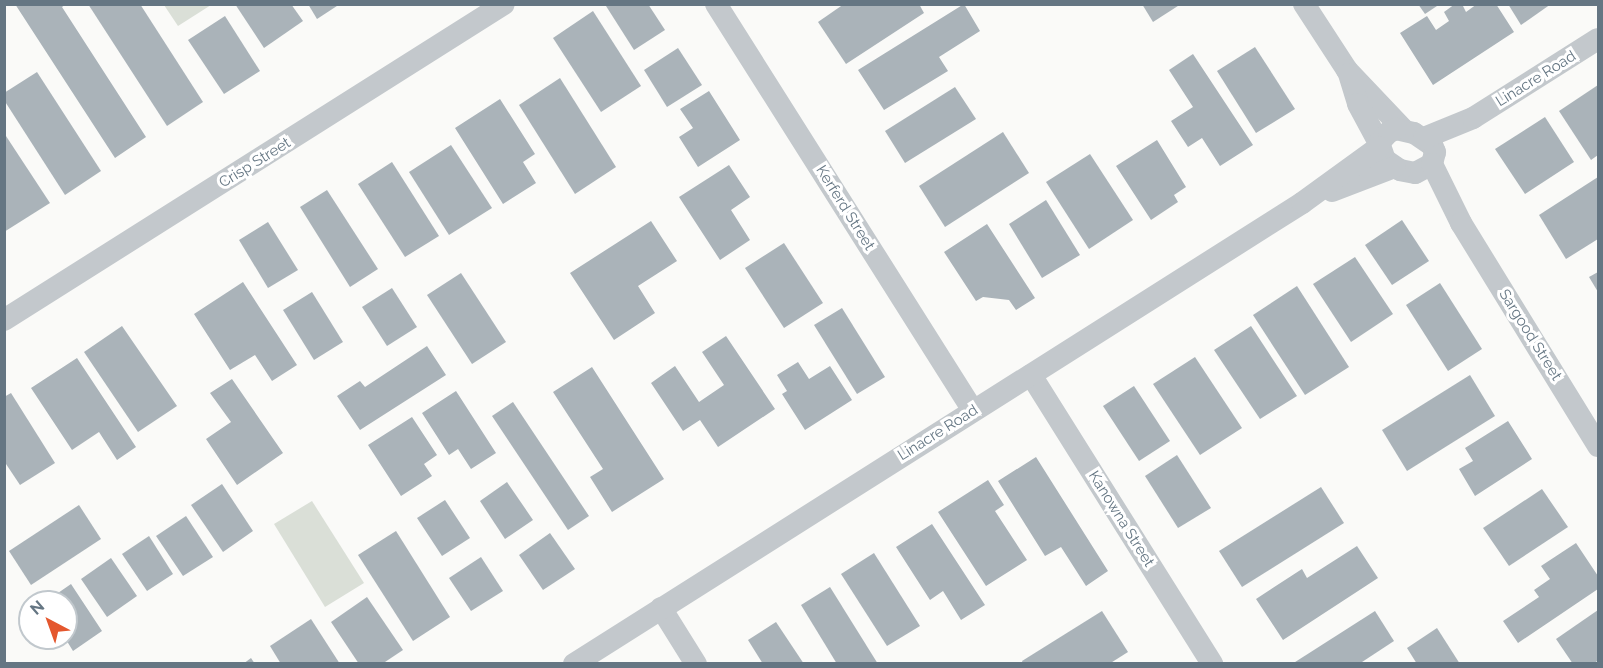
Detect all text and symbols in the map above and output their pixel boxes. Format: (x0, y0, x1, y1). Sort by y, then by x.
street label: Linacre Road (1493, 47, 1579, 111)
street label: Crisp Street (216, 134, 294, 192)
street label: Kerferd Street (812, 162, 878, 254)
street label: Sargood Street (1495, 286, 1565, 384)
street label: Linacre Road (895, 401, 981, 465)
street label: Kanowna Street (1084, 468, 1158, 570)
north arrow (18, 590, 78, 650)
text: N (26, 596, 48, 619)

